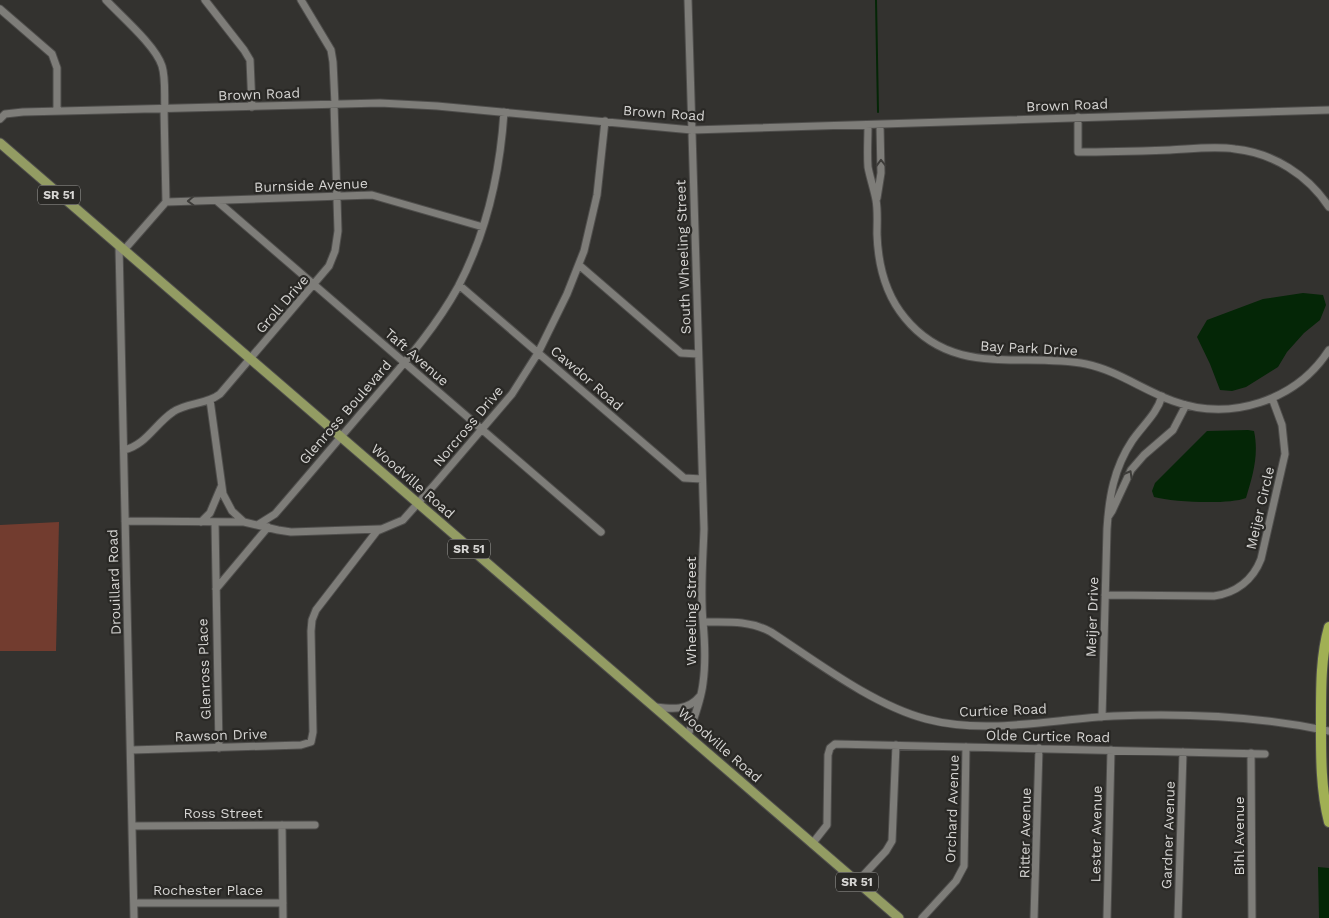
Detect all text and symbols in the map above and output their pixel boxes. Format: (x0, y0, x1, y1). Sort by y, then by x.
street label: Brown Road (218, 85, 300, 103)
street label: Brown Road (1026, 96, 1108, 114)
street label: Brown Road (622, 102, 706, 124)
one-way arrow (876, 159, 886, 166)
street label: Burnside Avenue (254, 175, 368, 195)
street label: South Wheeling Street (672, 179, 694, 334)
road number: SR 51 (38, 186, 80, 204)
one-way arrow (187, 196, 195, 207)
street label: Groll Drive (252, 272, 312, 336)
street label: Taft Avenue (382, 325, 452, 389)
street label: Bay Park Drive (980, 337, 1078, 359)
street label: Cawdor Road (548, 342, 626, 414)
street label: Glenross Boulevard (296, 357, 394, 467)
street label: Norcross Drive (430, 383, 506, 469)
street label: Woodville Road (368, 440, 458, 522)
street label: Meijer Circle (1243, 465, 1277, 551)
one-way arrow (1123, 470, 1133, 479)
street label: Drouillard Road (104, 529, 124, 635)
road number: SR 51 (448, 540, 490, 558)
street label: Wheeling Street (683, 556, 699, 666)
street label: Meijer Drive (1083, 577, 1101, 657)
street label: Glenross Place (194, 618, 214, 720)
street label: Curtice Road (959, 700, 1047, 720)
street label: Woodville Road (675, 704, 765, 786)
street label: Rawson Drive (174, 725, 268, 745)
street label: Olde Curtice Road (986, 727, 1110, 745)
street label: Orchard Avenue (942, 755, 962, 863)
street label: Gardner Avenue (1158, 781, 1178, 889)
street label: Lester Avenue (1087, 786, 1105, 882)
street label: Ritter Avenue (1016, 787, 1034, 879)
street label: Bihl Avenue (1231, 796, 1247, 876)
street label: Ross Street (183, 805, 263, 821)
road number: SR 51 (836, 872, 878, 892)
street label: Rochester Place (153, 882, 263, 898)

